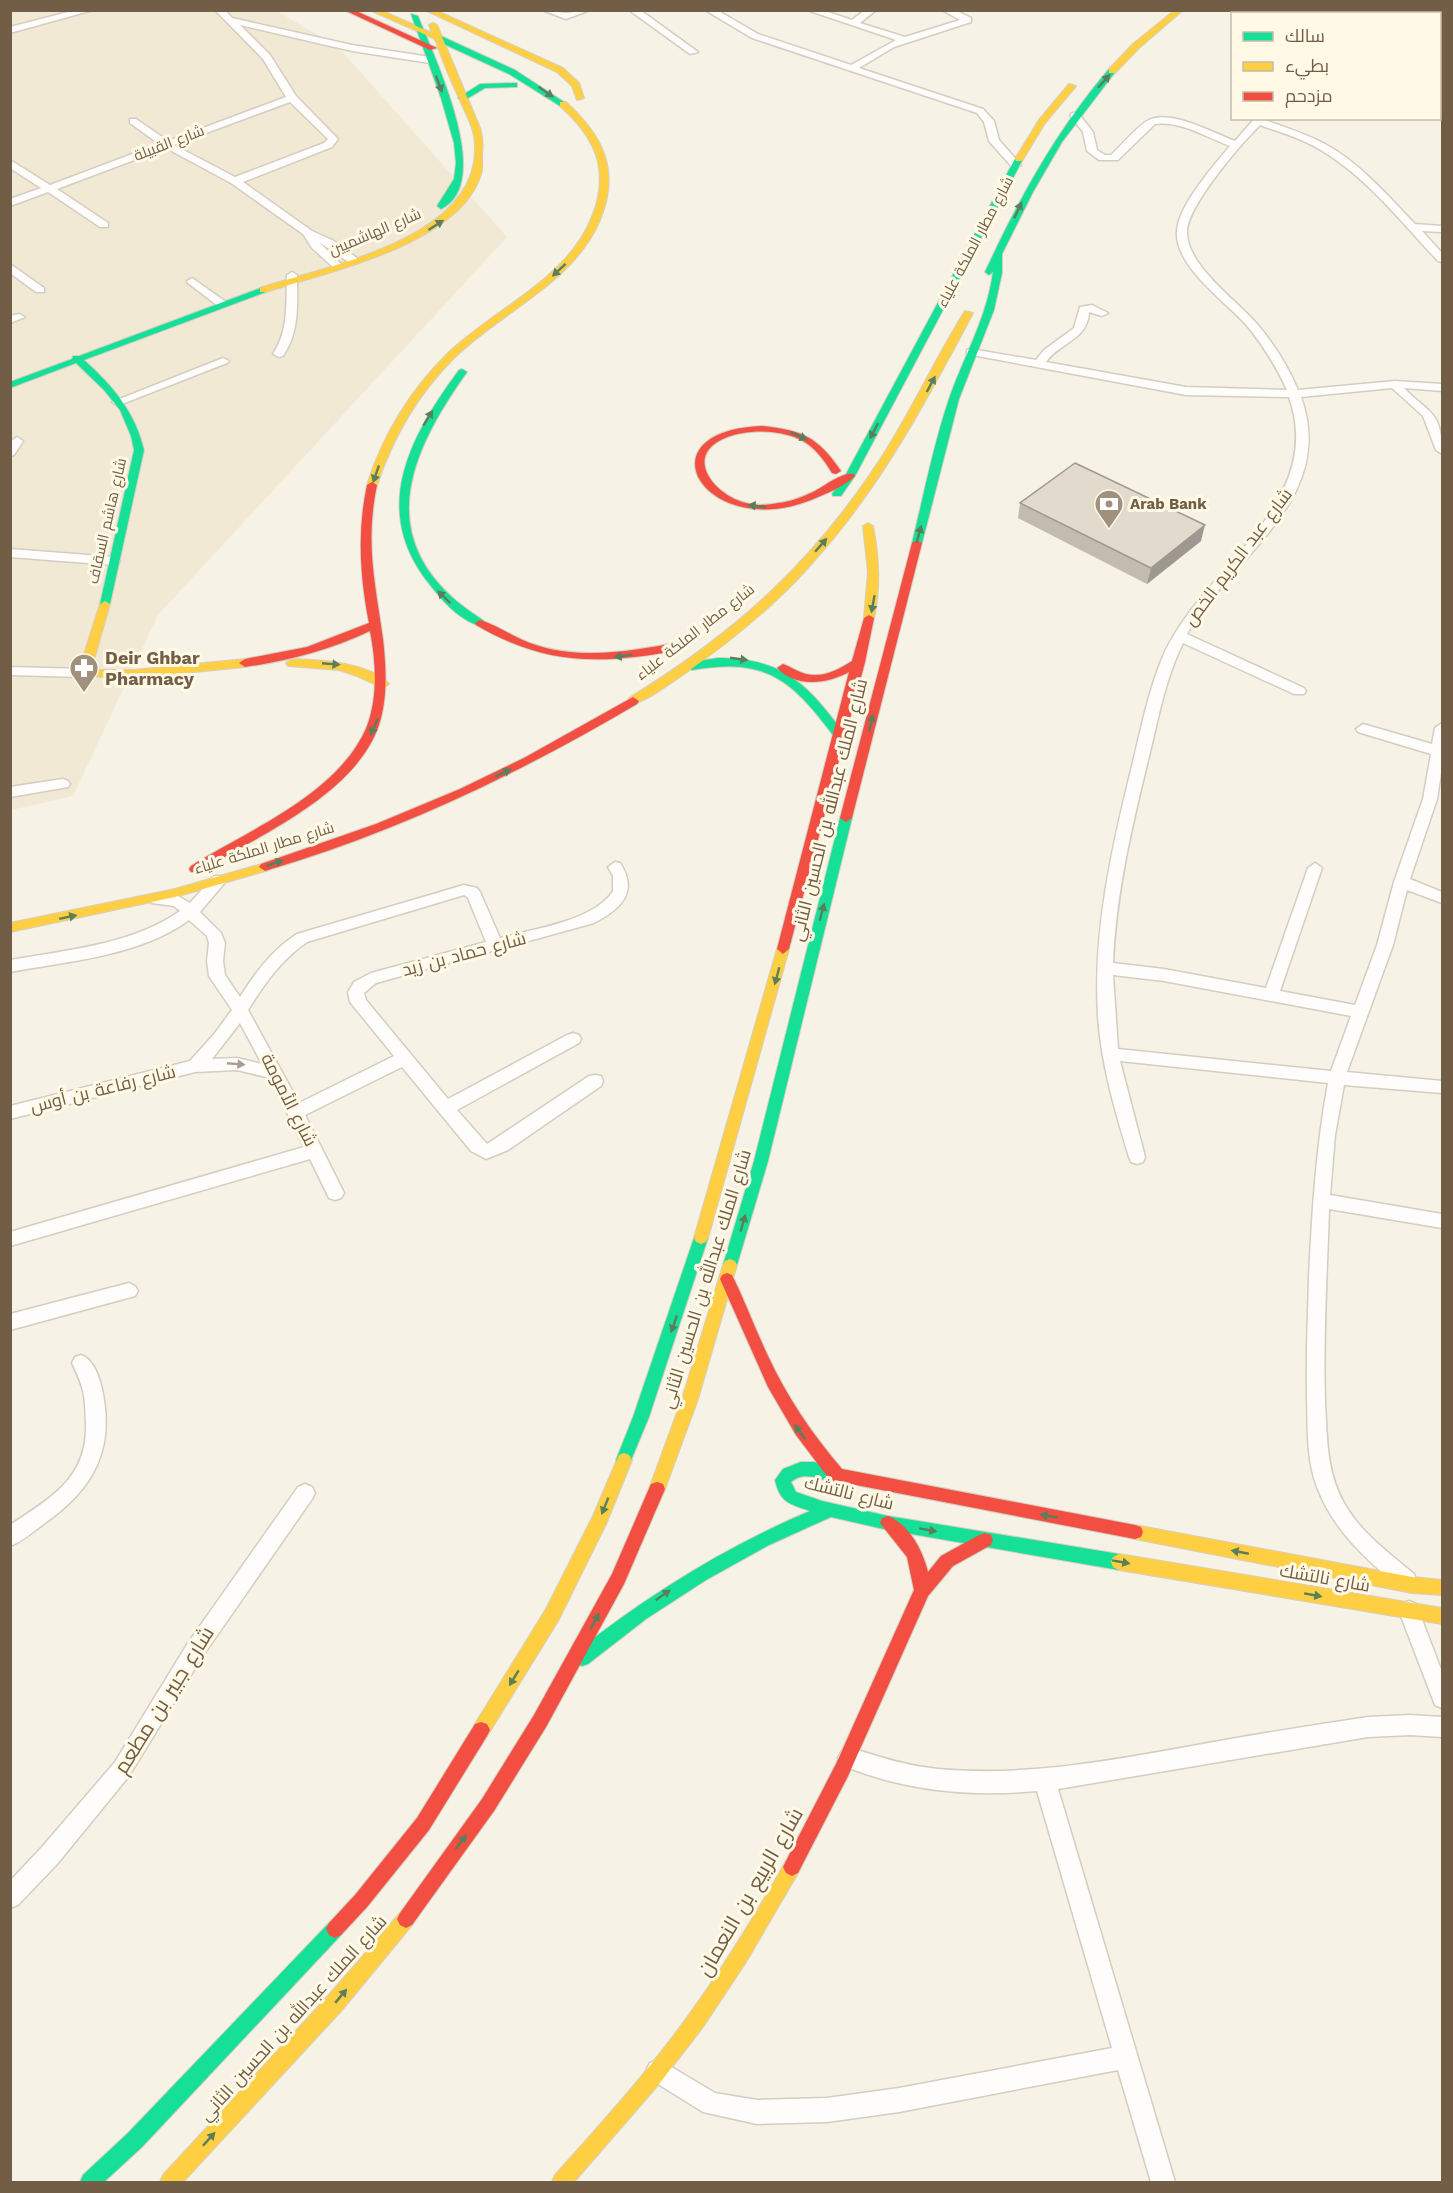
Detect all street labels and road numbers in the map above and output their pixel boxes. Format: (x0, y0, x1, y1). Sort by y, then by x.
street label: شارع القبيلة (131, 121, 207, 167)
street label: شارع مطار الملكة علياء (933, 174, 1019, 311)
street label: شارع الهاشميين (326, 204, 425, 261)
street label: شارع هاشم السقاف (84, 456, 132, 586)
street label: شارع عبد الكريم الخص (1179, 484, 1298, 631)
street label: شارع مطار الملكة علياء (632, 580, 759, 685)
street label: شارع الملك عبدالله بن الحسين الثاني (785, 676, 875, 944)
street label: شارع مطار الملكة علياء (192, 818, 337, 880)
street label: شارع حماد بن زيد (400, 927, 529, 982)
street label: شارع الأمومة (255, 1050, 322, 1151)
street label: شارع رفاعة بن أوس (28, 1060, 178, 1119)
street label: شارع الملك عبدالله بن الحسين الثاني (655, 1147, 759, 1412)
street label: شارع نالتشك (802, 1471, 896, 1516)
street label: شارع نالتشك (1278, 1559, 1372, 1598)
street label: شارع جبير بن مطعم (108, 1621, 221, 1779)
street label: شارع الربيع بن النعمان (691, 1803, 810, 1981)
street label: شارع الملك عبدالله بن الحسين الثاني (194, 1910, 394, 2128)

